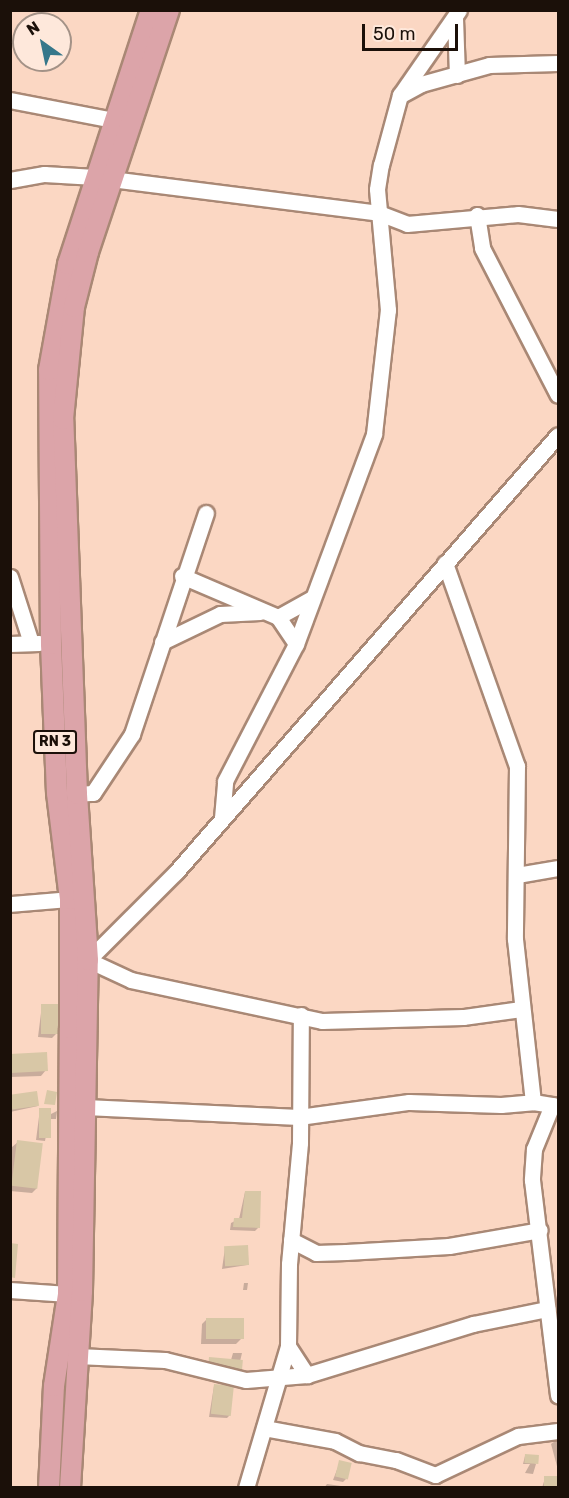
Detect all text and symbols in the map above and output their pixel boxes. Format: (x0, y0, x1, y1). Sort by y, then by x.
north arrow (12, 12, 72, 72)
scale bar (365, 12, 461, 50)
text: N (23, 17, 43, 39)
text: 50 m (373, 23, 416, 45)
road number: RN 3 (32, 731, 78, 753)

